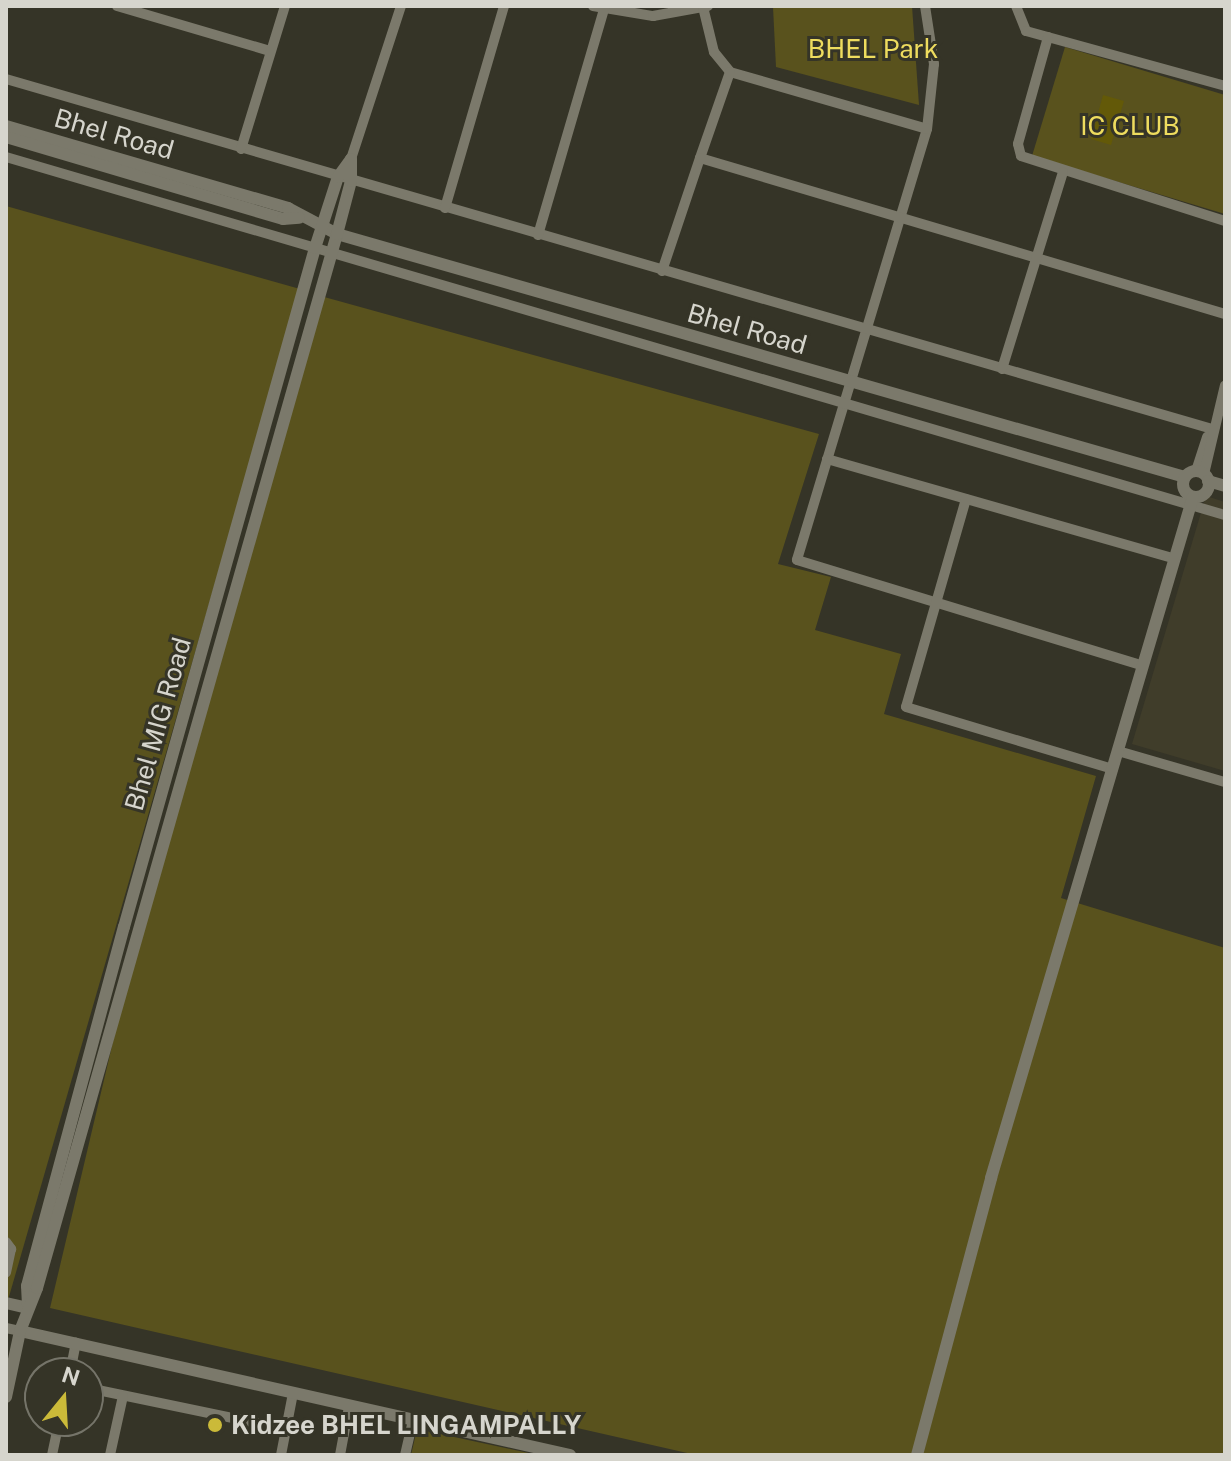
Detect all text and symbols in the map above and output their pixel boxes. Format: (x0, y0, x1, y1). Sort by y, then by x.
park label: BHEL Park (808, 33, 938, 65)
street label: Bhel Road (51, 102, 177, 166)
park label: IC CLUB (1080, 110, 1180, 142)
street label: Bhel Road (684, 297, 810, 361)
street label: Bhel MIG Road (118, 634, 198, 814)
north arrow (24, 1357, 104, 1437)
text: N (59, 1361, 83, 1391)
place label: Kidzee BHEL LINGAMPALLY (231, 1409, 581, 1441)
marker: Kidzee BHEL LINGAMPALLY (206, 1416, 224, 1434)

